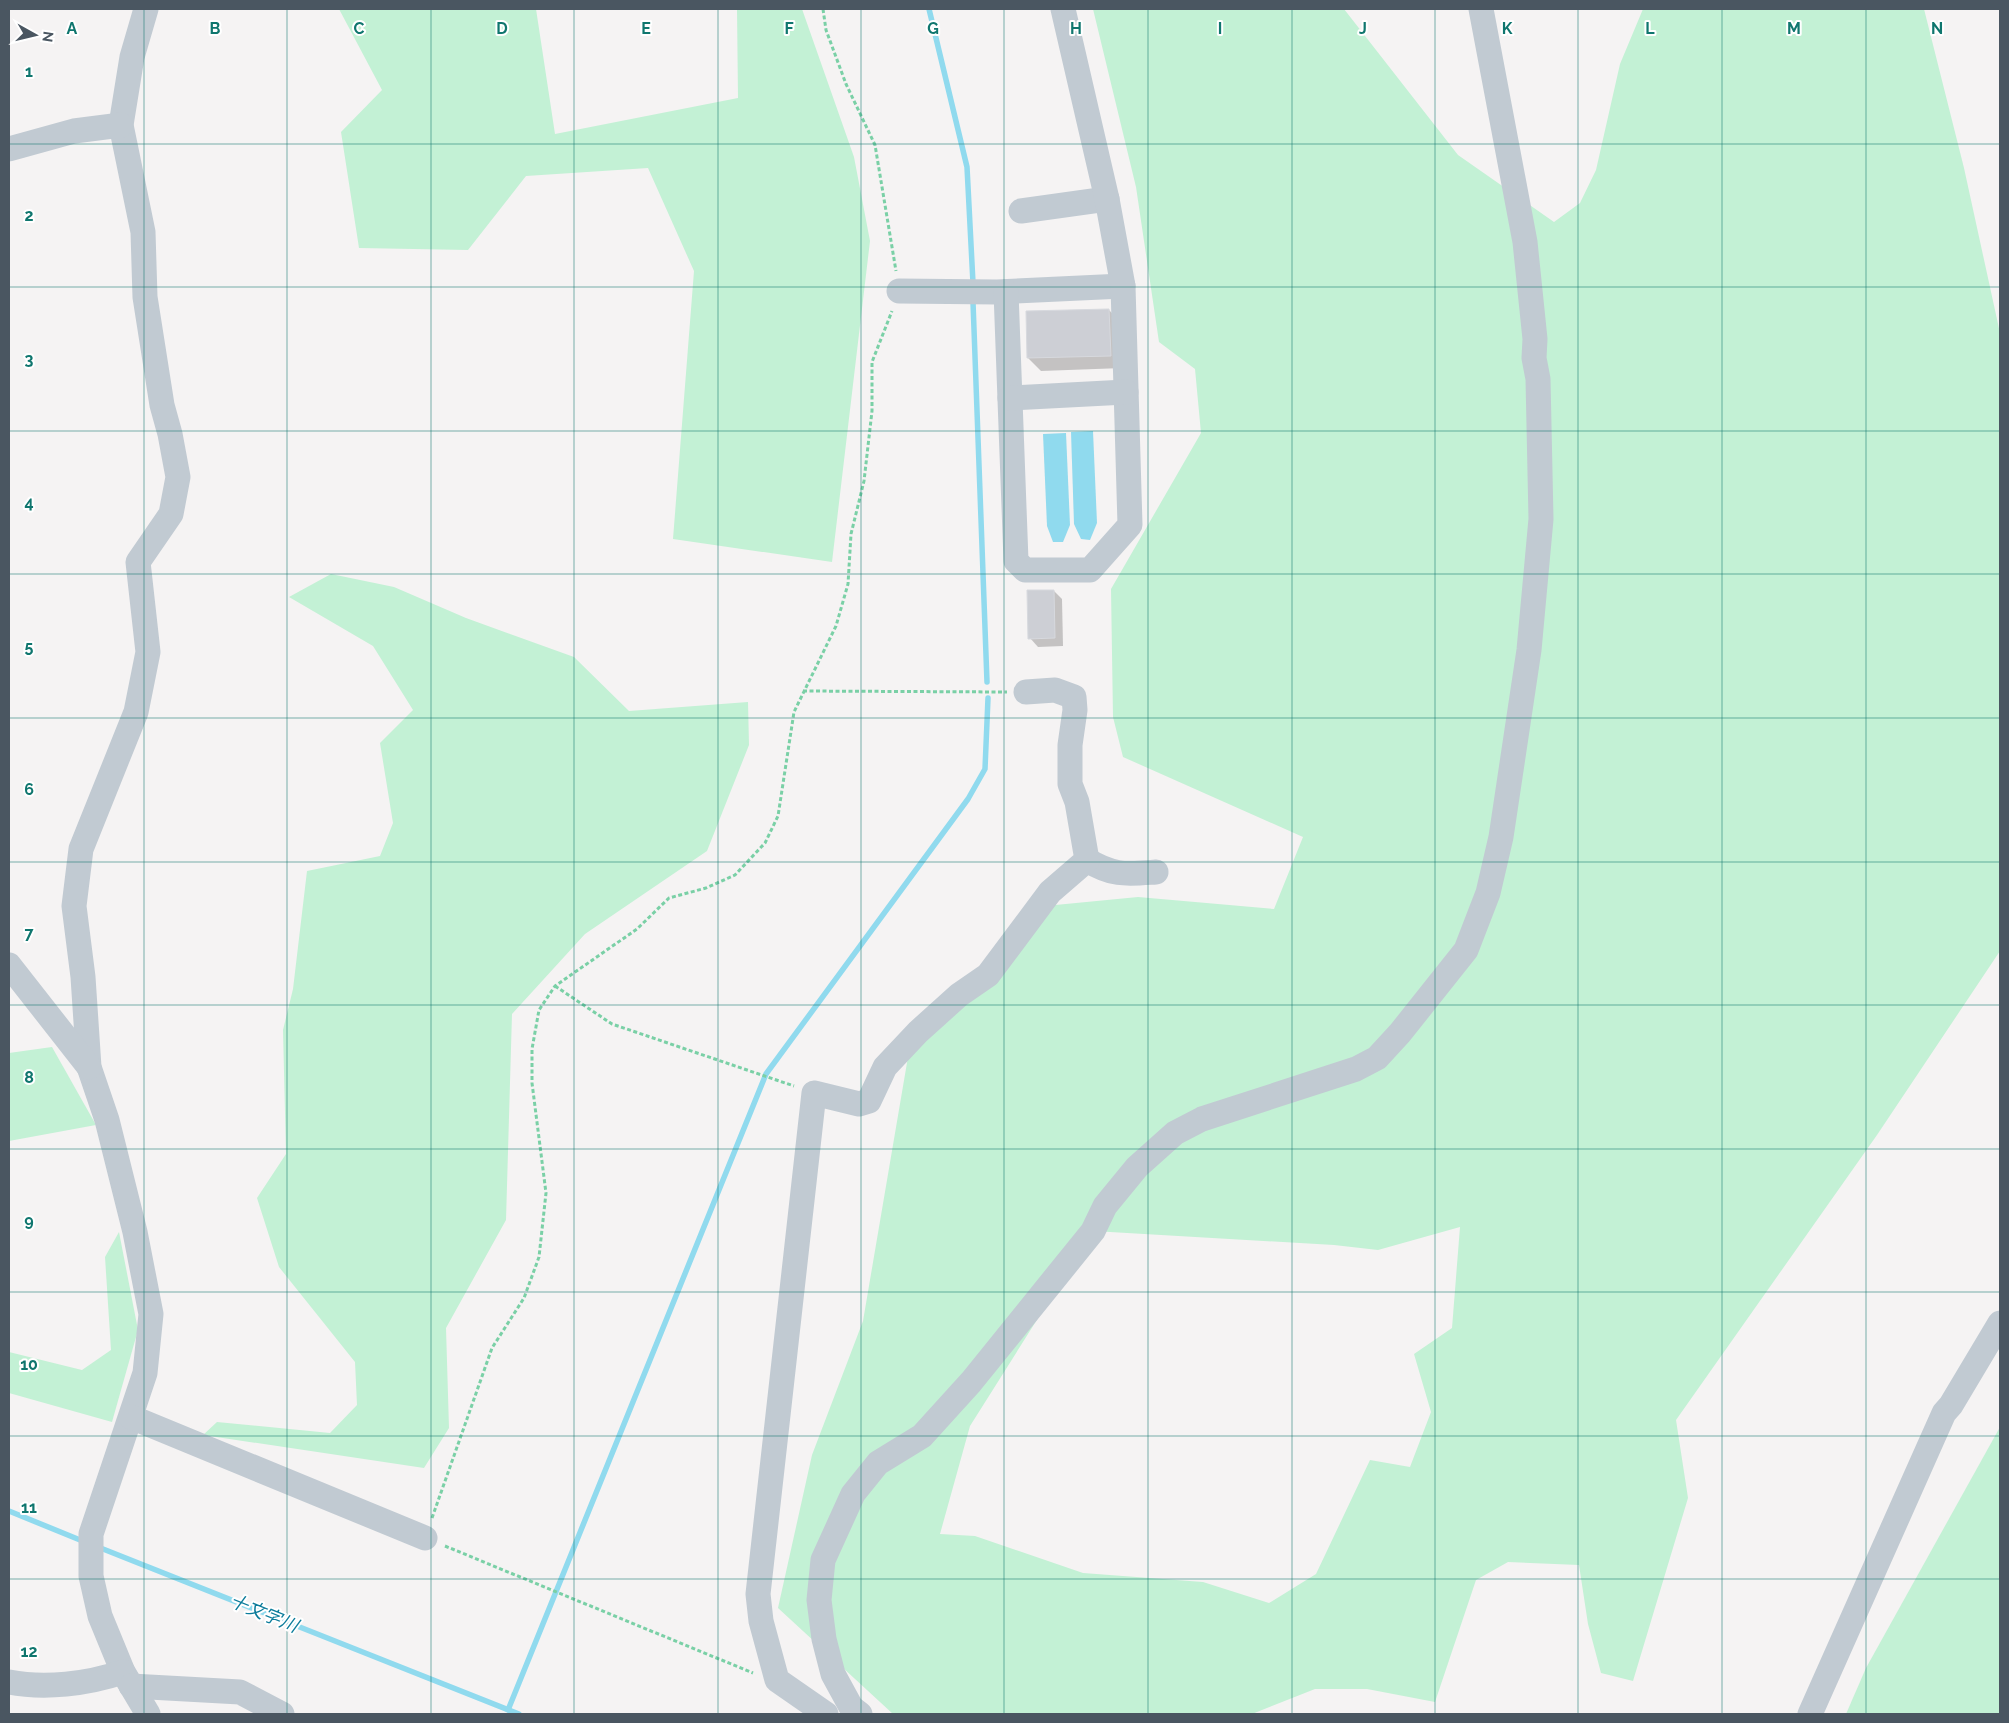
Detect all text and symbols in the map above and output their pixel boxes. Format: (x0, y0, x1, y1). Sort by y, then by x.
north arrow (10, 10, 60, 60)
text: A (67, 19, 78, 38)
text: B (210, 19, 221, 38)
text: C (354, 19, 365, 38)
text: D (496, 19, 508, 38)
text: E (641, 19, 651, 38)
text: F (784, 19, 794, 38)
text: G (927, 19, 939, 38)
text: H (1070, 19, 1082, 38)
text: I (1218, 19, 1222, 38)
text: J (1359, 19, 1367, 38)
text: K (1502, 19, 1513, 38)
text: L (1645, 19, 1655, 38)
text: M (1787, 19, 1801, 38)
text: N (1931, 19, 1943, 38)
text: N (39, 30, 57, 43)
text: 1 (25, 62, 33, 81)
text: 2 (24, 206, 34, 225)
text: 3 (25, 350, 34, 369)
text: 4 (24, 493, 34, 512)
text: 5 (25, 637, 34, 656)
text: 6 (24, 780, 34, 799)
text: 7 (25, 924, 34, 943)
text: 8 (24, 1068, 34, 1087)
text: 9 (24, 1211, 34, 1230)
text: 10 (20, 1355, 38, 1374)
text: 11 (21, 1498, 37, 1517)
water label: 十文字川 (227, 1590, 303, 1637)
text: 12 (21, 1642, 37, 1661)

